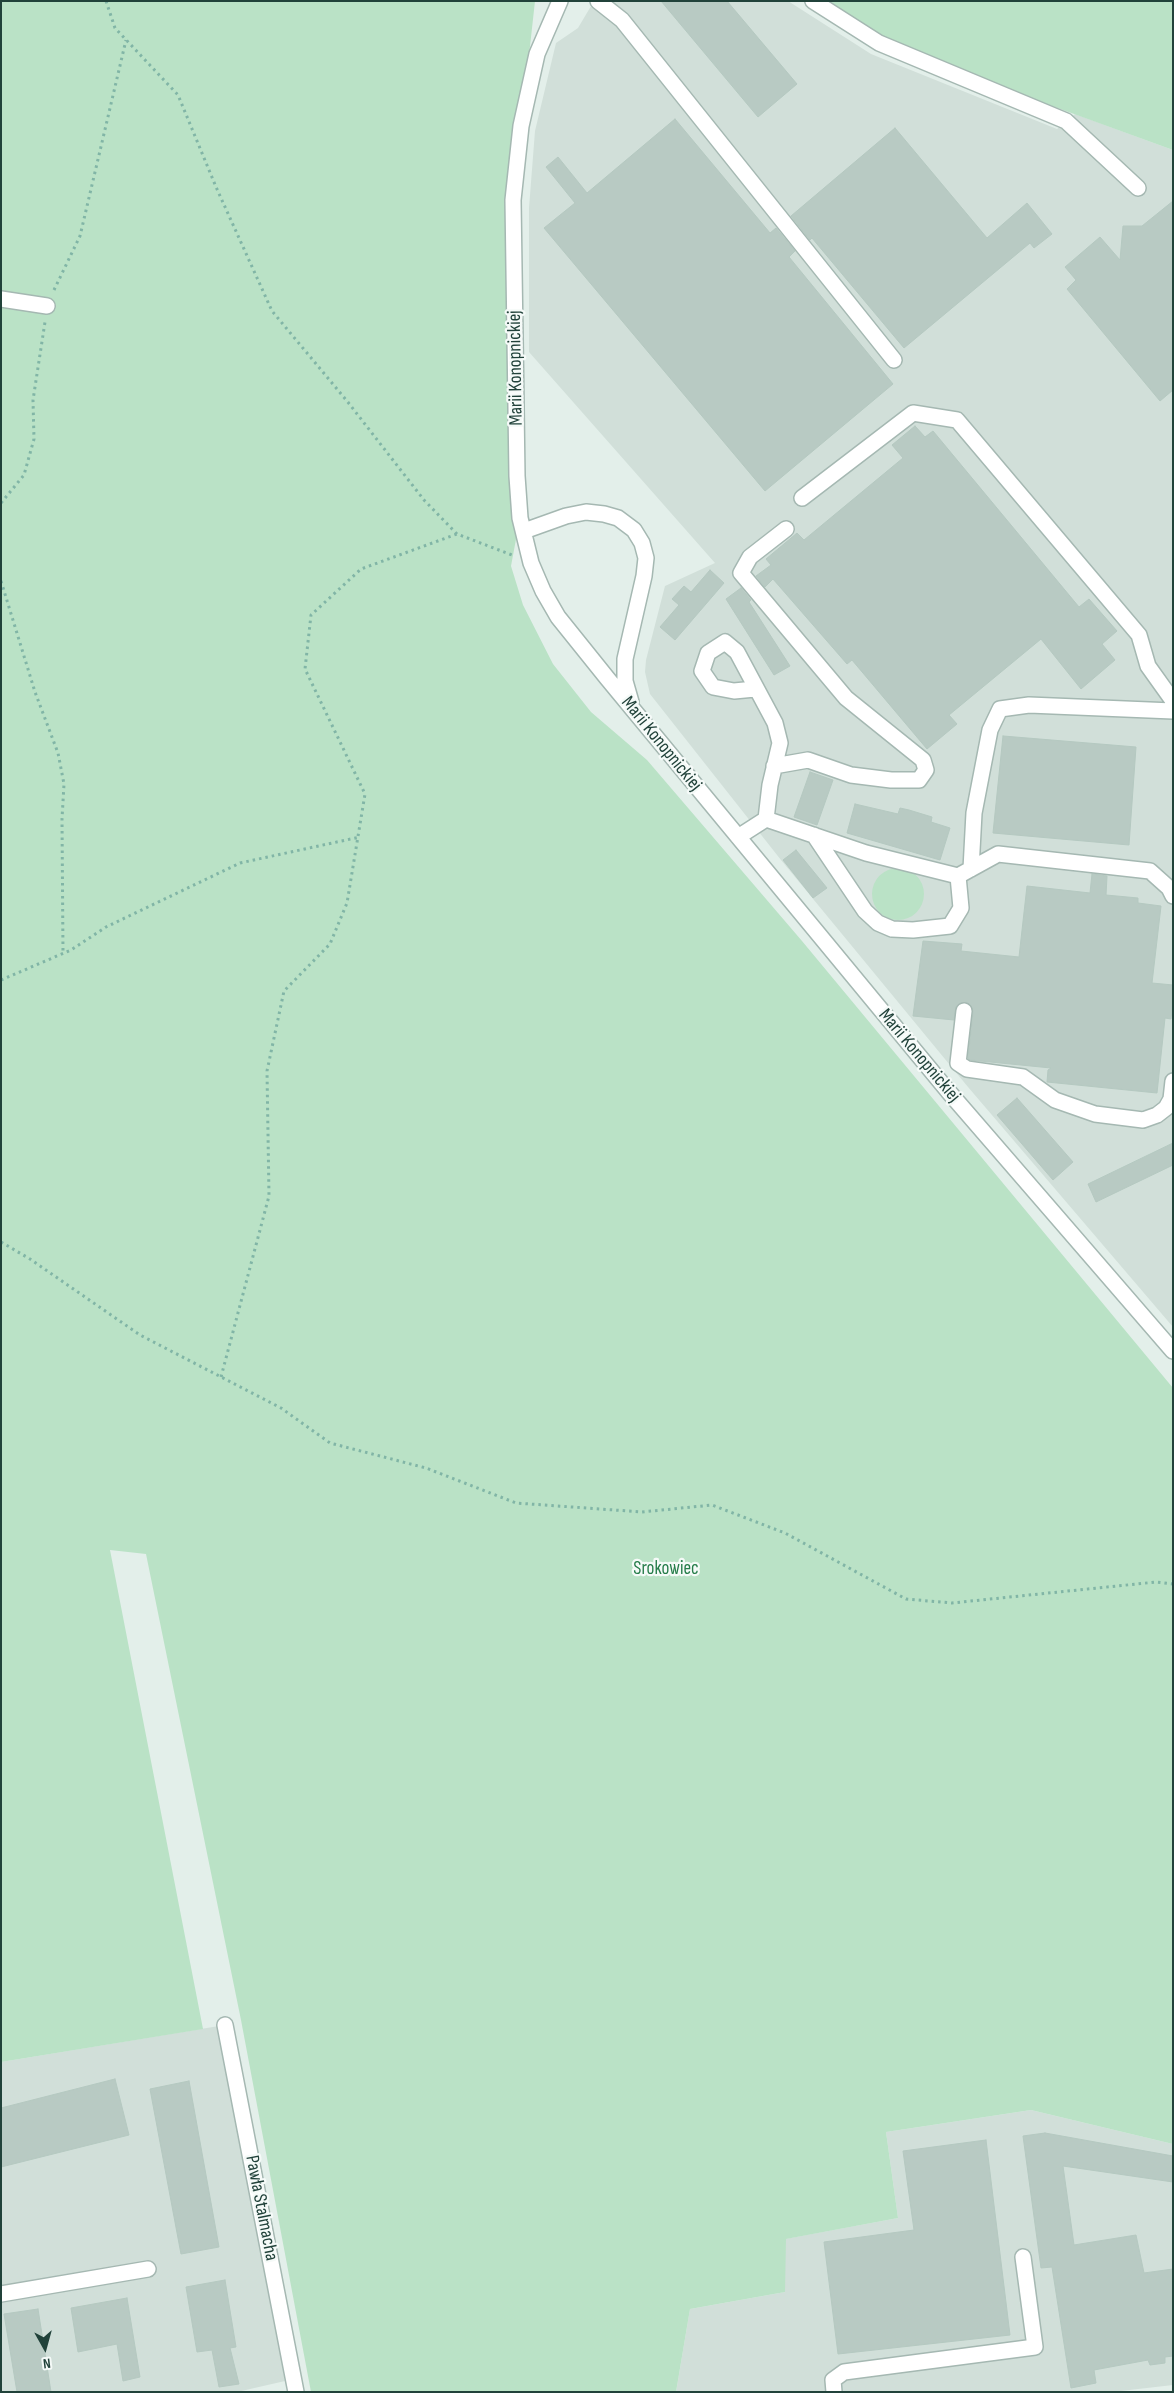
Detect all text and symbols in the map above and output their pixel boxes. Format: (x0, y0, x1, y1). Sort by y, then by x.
street label: Marii Konopnickiej (504, 310, 528, 426)
street label: Marii Konopnickiej (616, 692, 706, 796)
street label: Marii Konopnickiej (873, 1005, 965, 1107)
park label: Srokowiec (633, 1558, 699, 1580)
street label: Pawła Stalmacha (240, 2153, 282, 2263)
north arrow (20, 2323, 70, 2373)
text: N (42, 2354, 52, 2372)

